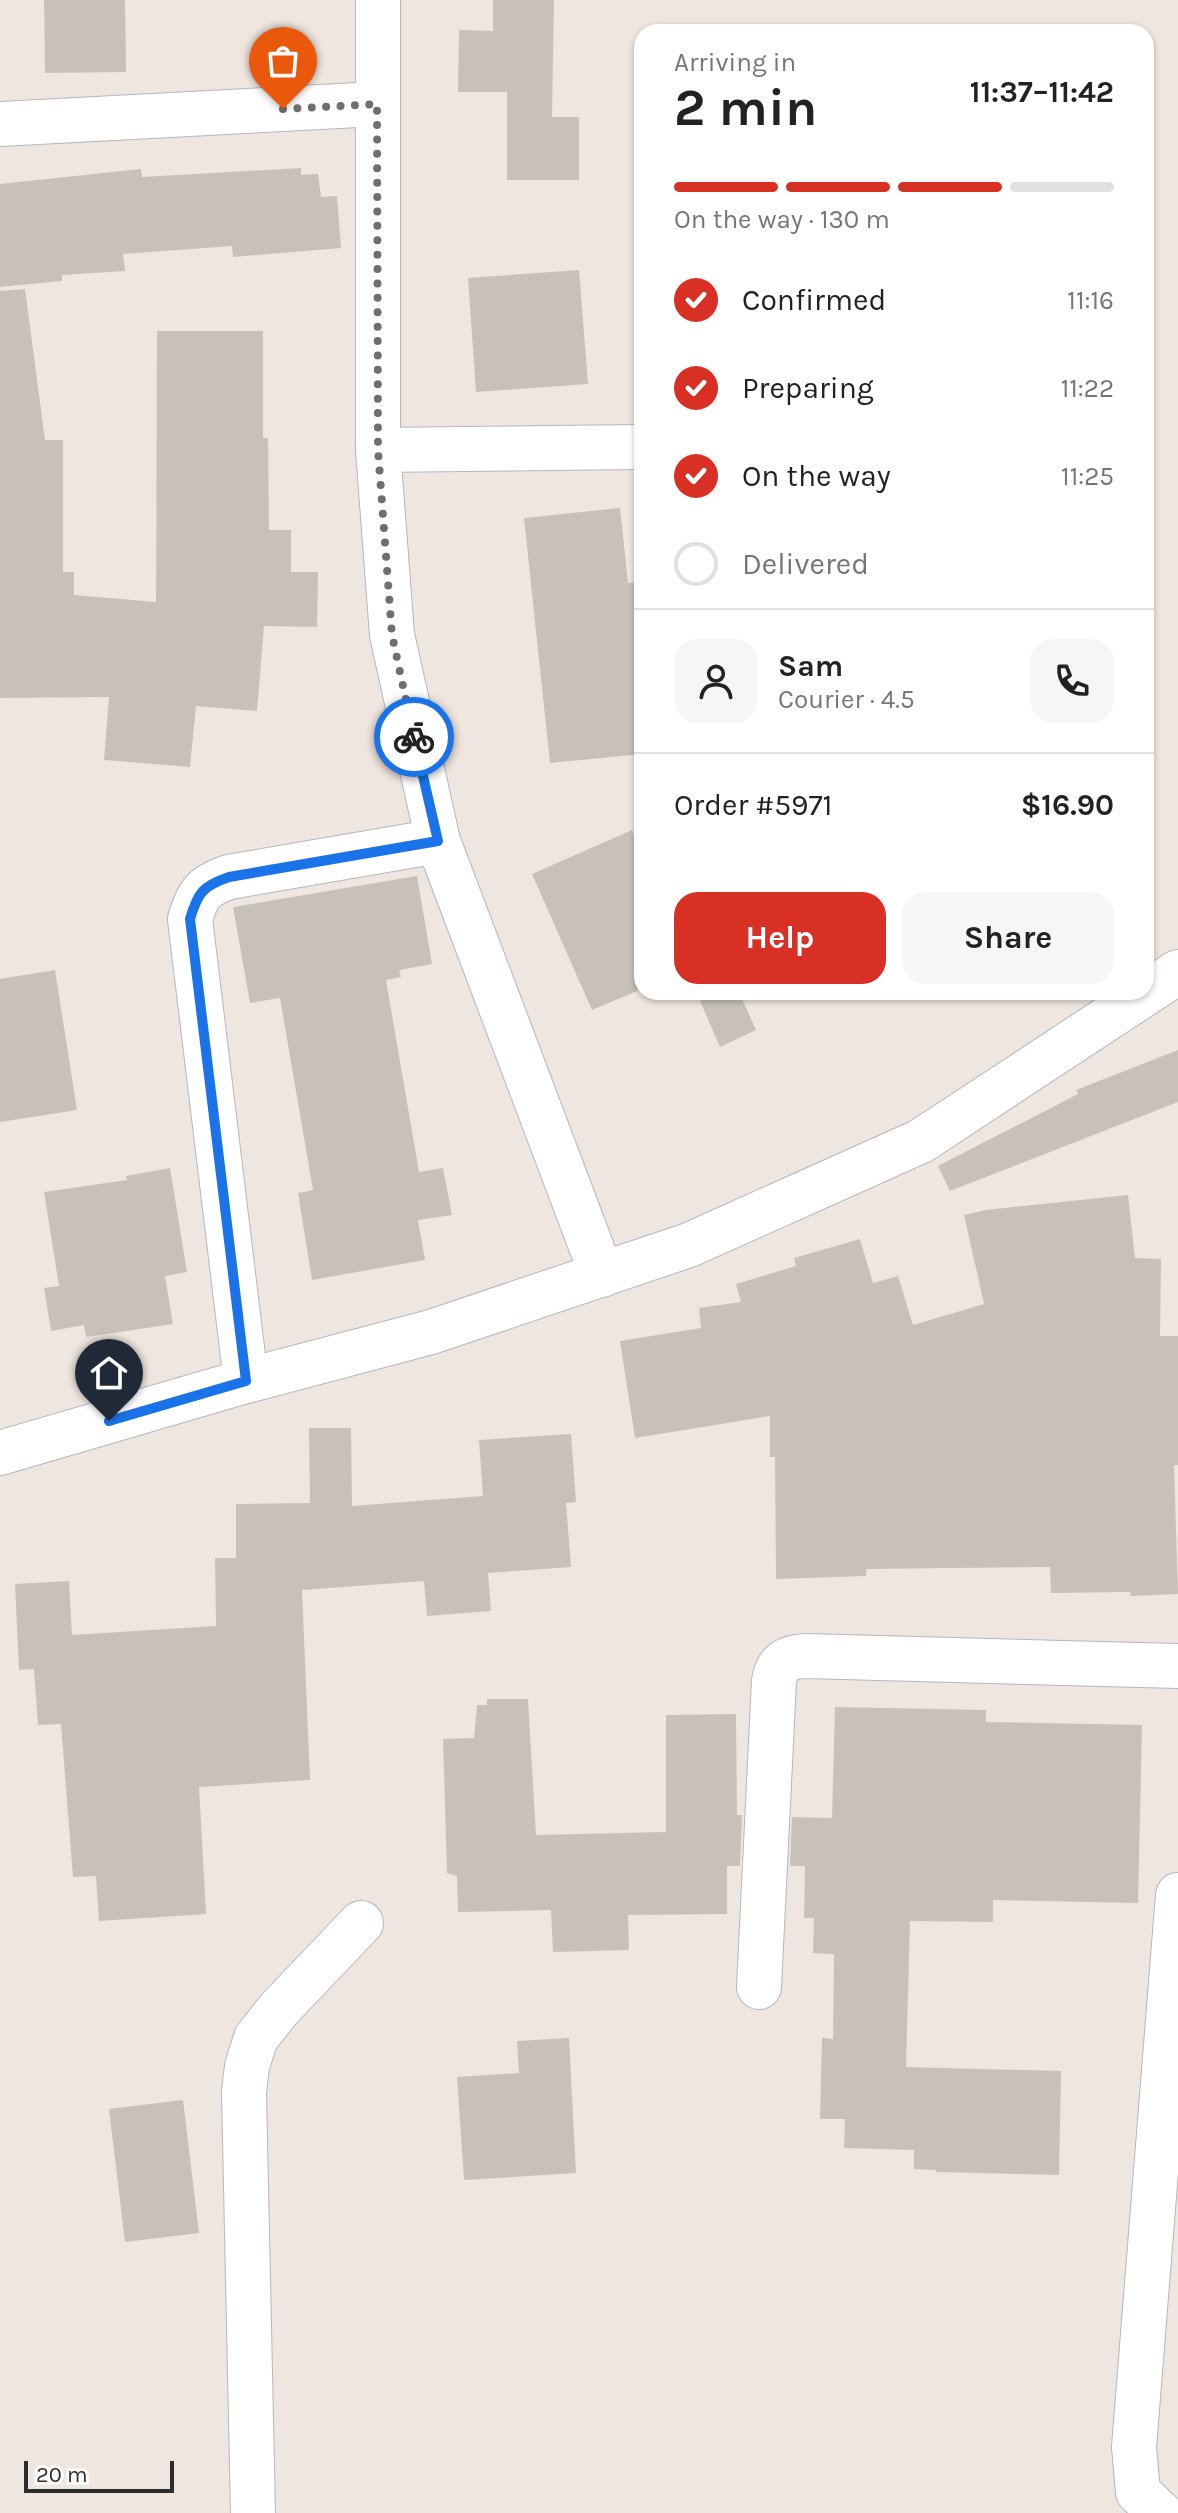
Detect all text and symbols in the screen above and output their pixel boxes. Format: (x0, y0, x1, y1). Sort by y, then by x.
pin (249, 27, 317, 109)
icon: bag (261, 39, 305, 83)
text: Arriving in (674, 47, 796, 78)
text: 11:37–11:42 (970, 74, 1114, 110)
text: 2 min (674, 77, 817, 138)
text: On the way · 130 m (674, 204, 890, 235)
icon: check (674, 278, 718, 322)
text: Confirmed (742, 282, 886, 318)
text: 11:16 (1067, 285, 1114, 316)
icon: check (674, 366, 718, 410)
text: Preparing (742, 370, 874, 406)
text: 11:22 (1061, 373, 1114, 404)
icon: check (674, 454, 718, 498)
text: On the way (742, 458, 891, 494)
text: 11:25 (1061, 461, 1114, 492)
text: Delivered (742, 546, 869, 582)
button: person (674, 639, 758, 723)
button: phone (1030, 639, 1114, 723)
text: Sam (778, 648, 843, 684)
text: Courier · 4.5 (778, 684, 915, 715)
courier (374, 697, 454, 777)
icon: bike (392, 715, 436, 759)
text: Order #5971 (674, 787, 832, 823)
text: $16.90 (1021, 787, 1114, 823)
button: Help (674, 892, 886, 984)
button: Share (902, 892, 1114, 984)
pin (75, 1339, 143, 1421)
icon: home (87, 1351, 131, 1395)
scale bar (24, 2457, 174, 2493)
text: 20 m (36, 2462, 88, 2488)

